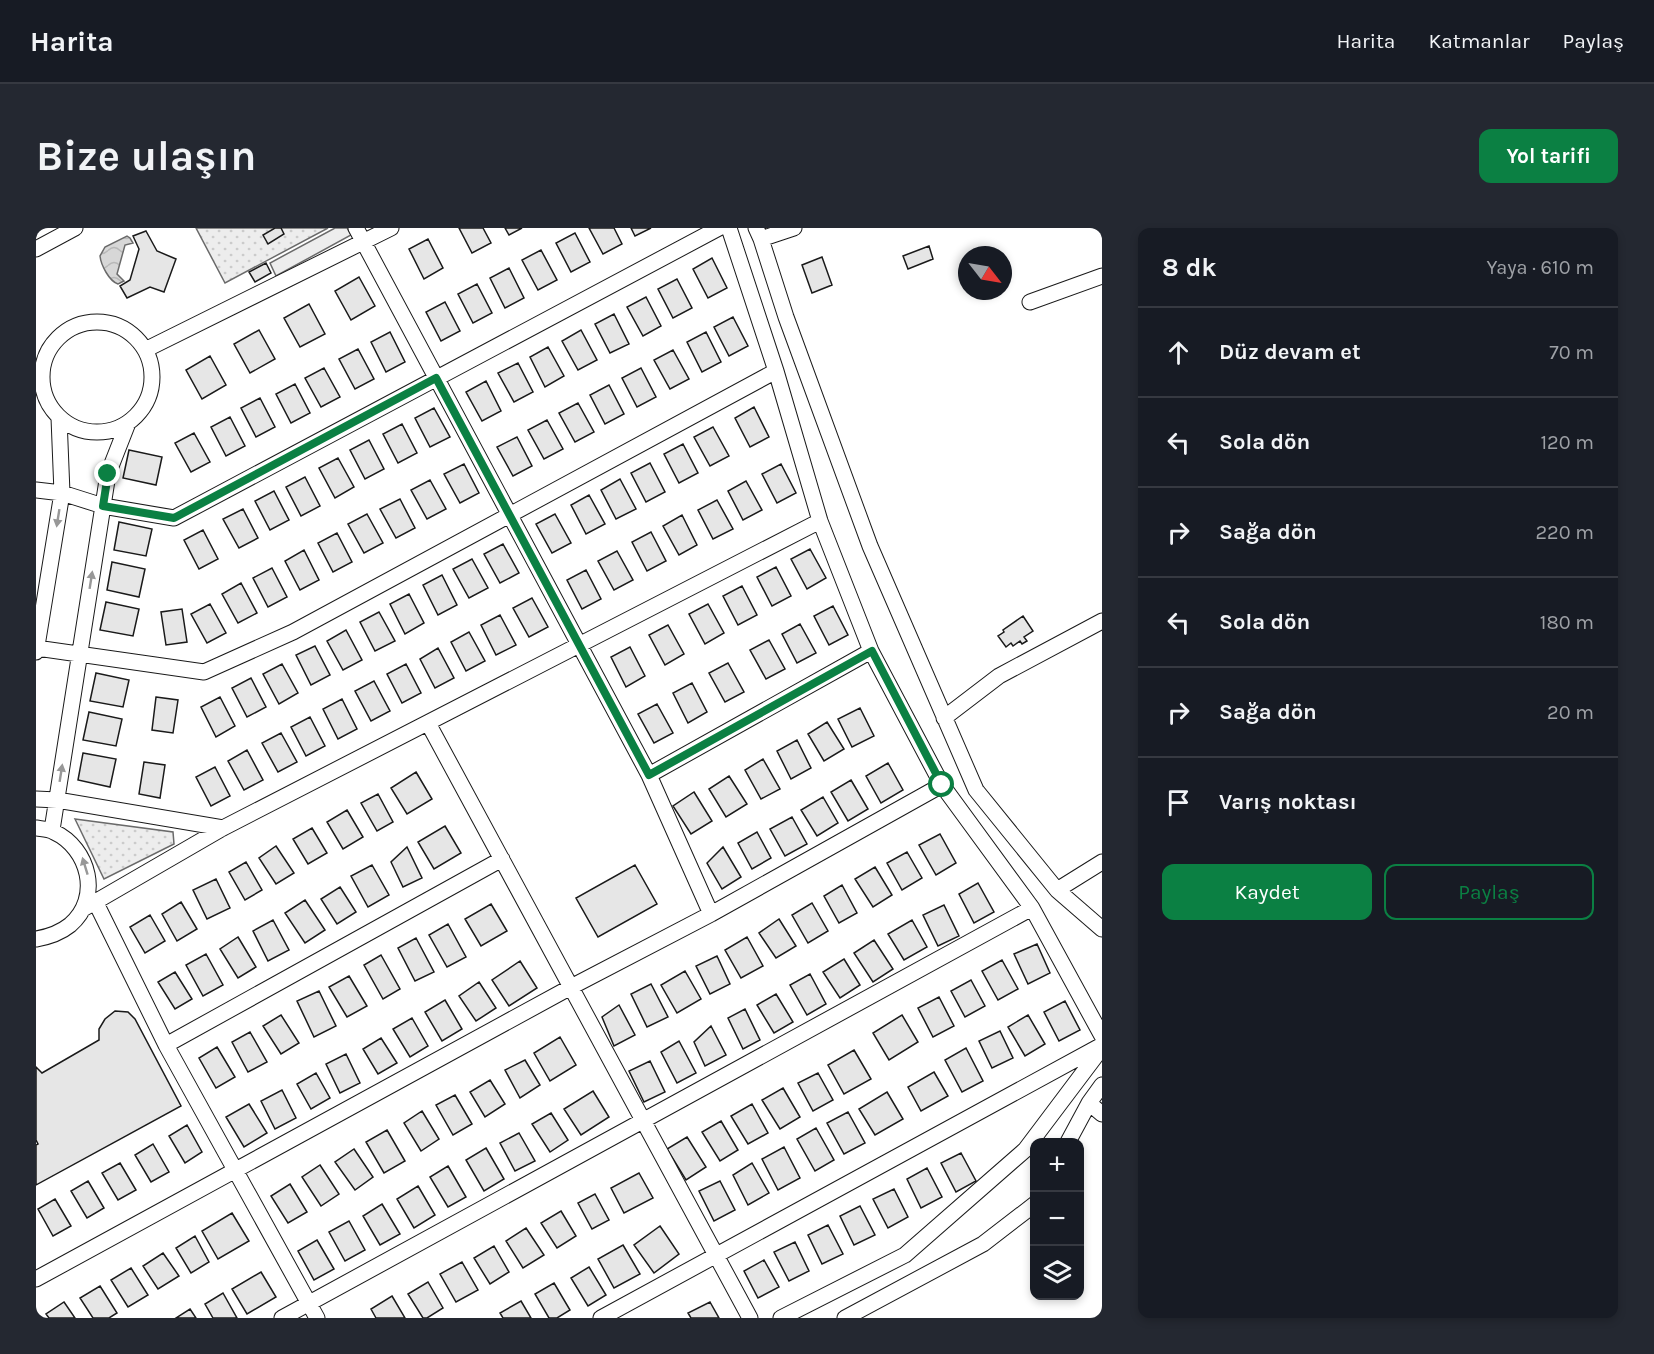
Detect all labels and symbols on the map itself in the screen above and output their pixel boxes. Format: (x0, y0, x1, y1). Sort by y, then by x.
north arrow (958, 246, 1012, 300)
route end (94, 460, 120, 486)
one-way arrow (53, 509, 62, 528)
one-way arrow (87, 570, 96, 589)
one-way arrow (57, 763, 66, 782)
route start (928, 771, 954, 797)
one-way arrow (80, 857, 89, 875)

